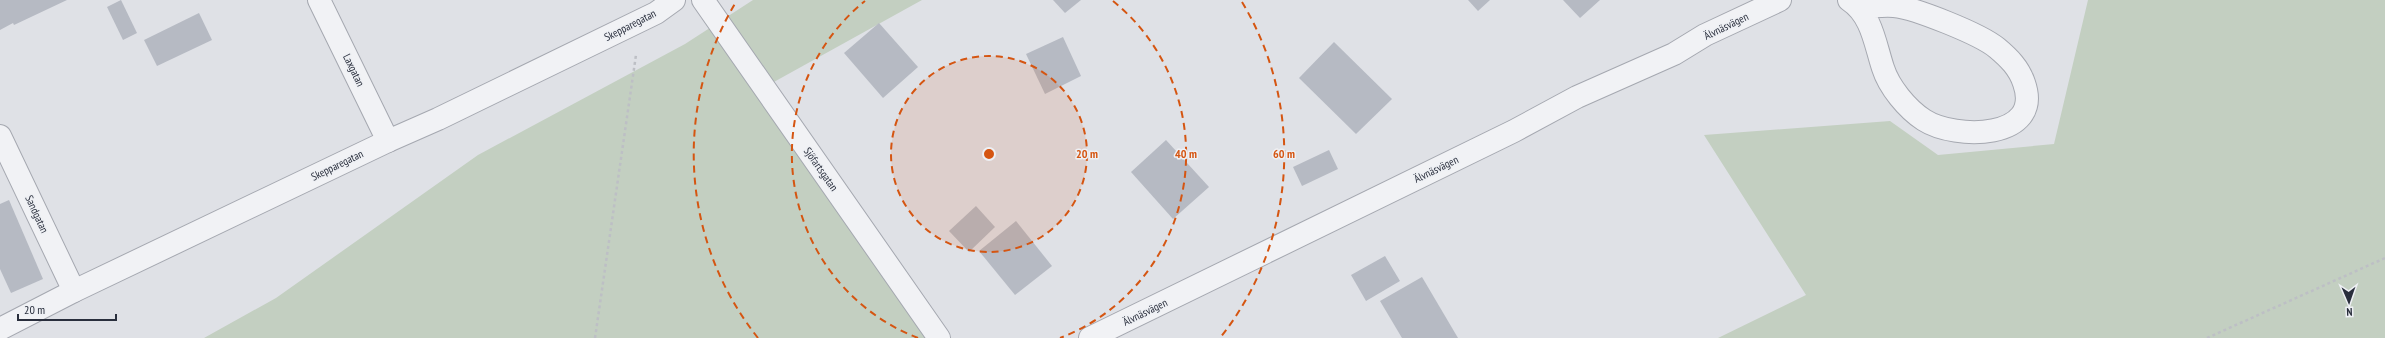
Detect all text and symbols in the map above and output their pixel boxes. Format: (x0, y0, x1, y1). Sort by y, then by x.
street label: Skepparegatan (602, 6, 658, 44)
street label: Älvnäsvägen (1701, 9, 1751, 43)
street label: Laxgatan (340, 51, 368, 89)
street label: Sjöfartsgatan (801, 144, 841, 194)
street label: Skepparegatan (309, 146, 365, 184)
text: 20 m (1076, 146, 1098, 161)
text: 40 m (1175, 146, 1197, 161)
text: 60 m (1273, 146, 1295, 161)
centre of rings (982, 147, 996, 161)
street label: Älvnäsvägen (1411, 152, 1461, 186)
street label: Sandgatan (22, 193, 52, 235)
north arrow (2329, 282, 2369, 322)
street label: Älvnäsvägen (1120, 295, 1170, 329)
scale bar (18, 296, 116, 322)
text: 20 m (24, 302, 45, 317)
text: N (2346, 305, 2353, 319)

